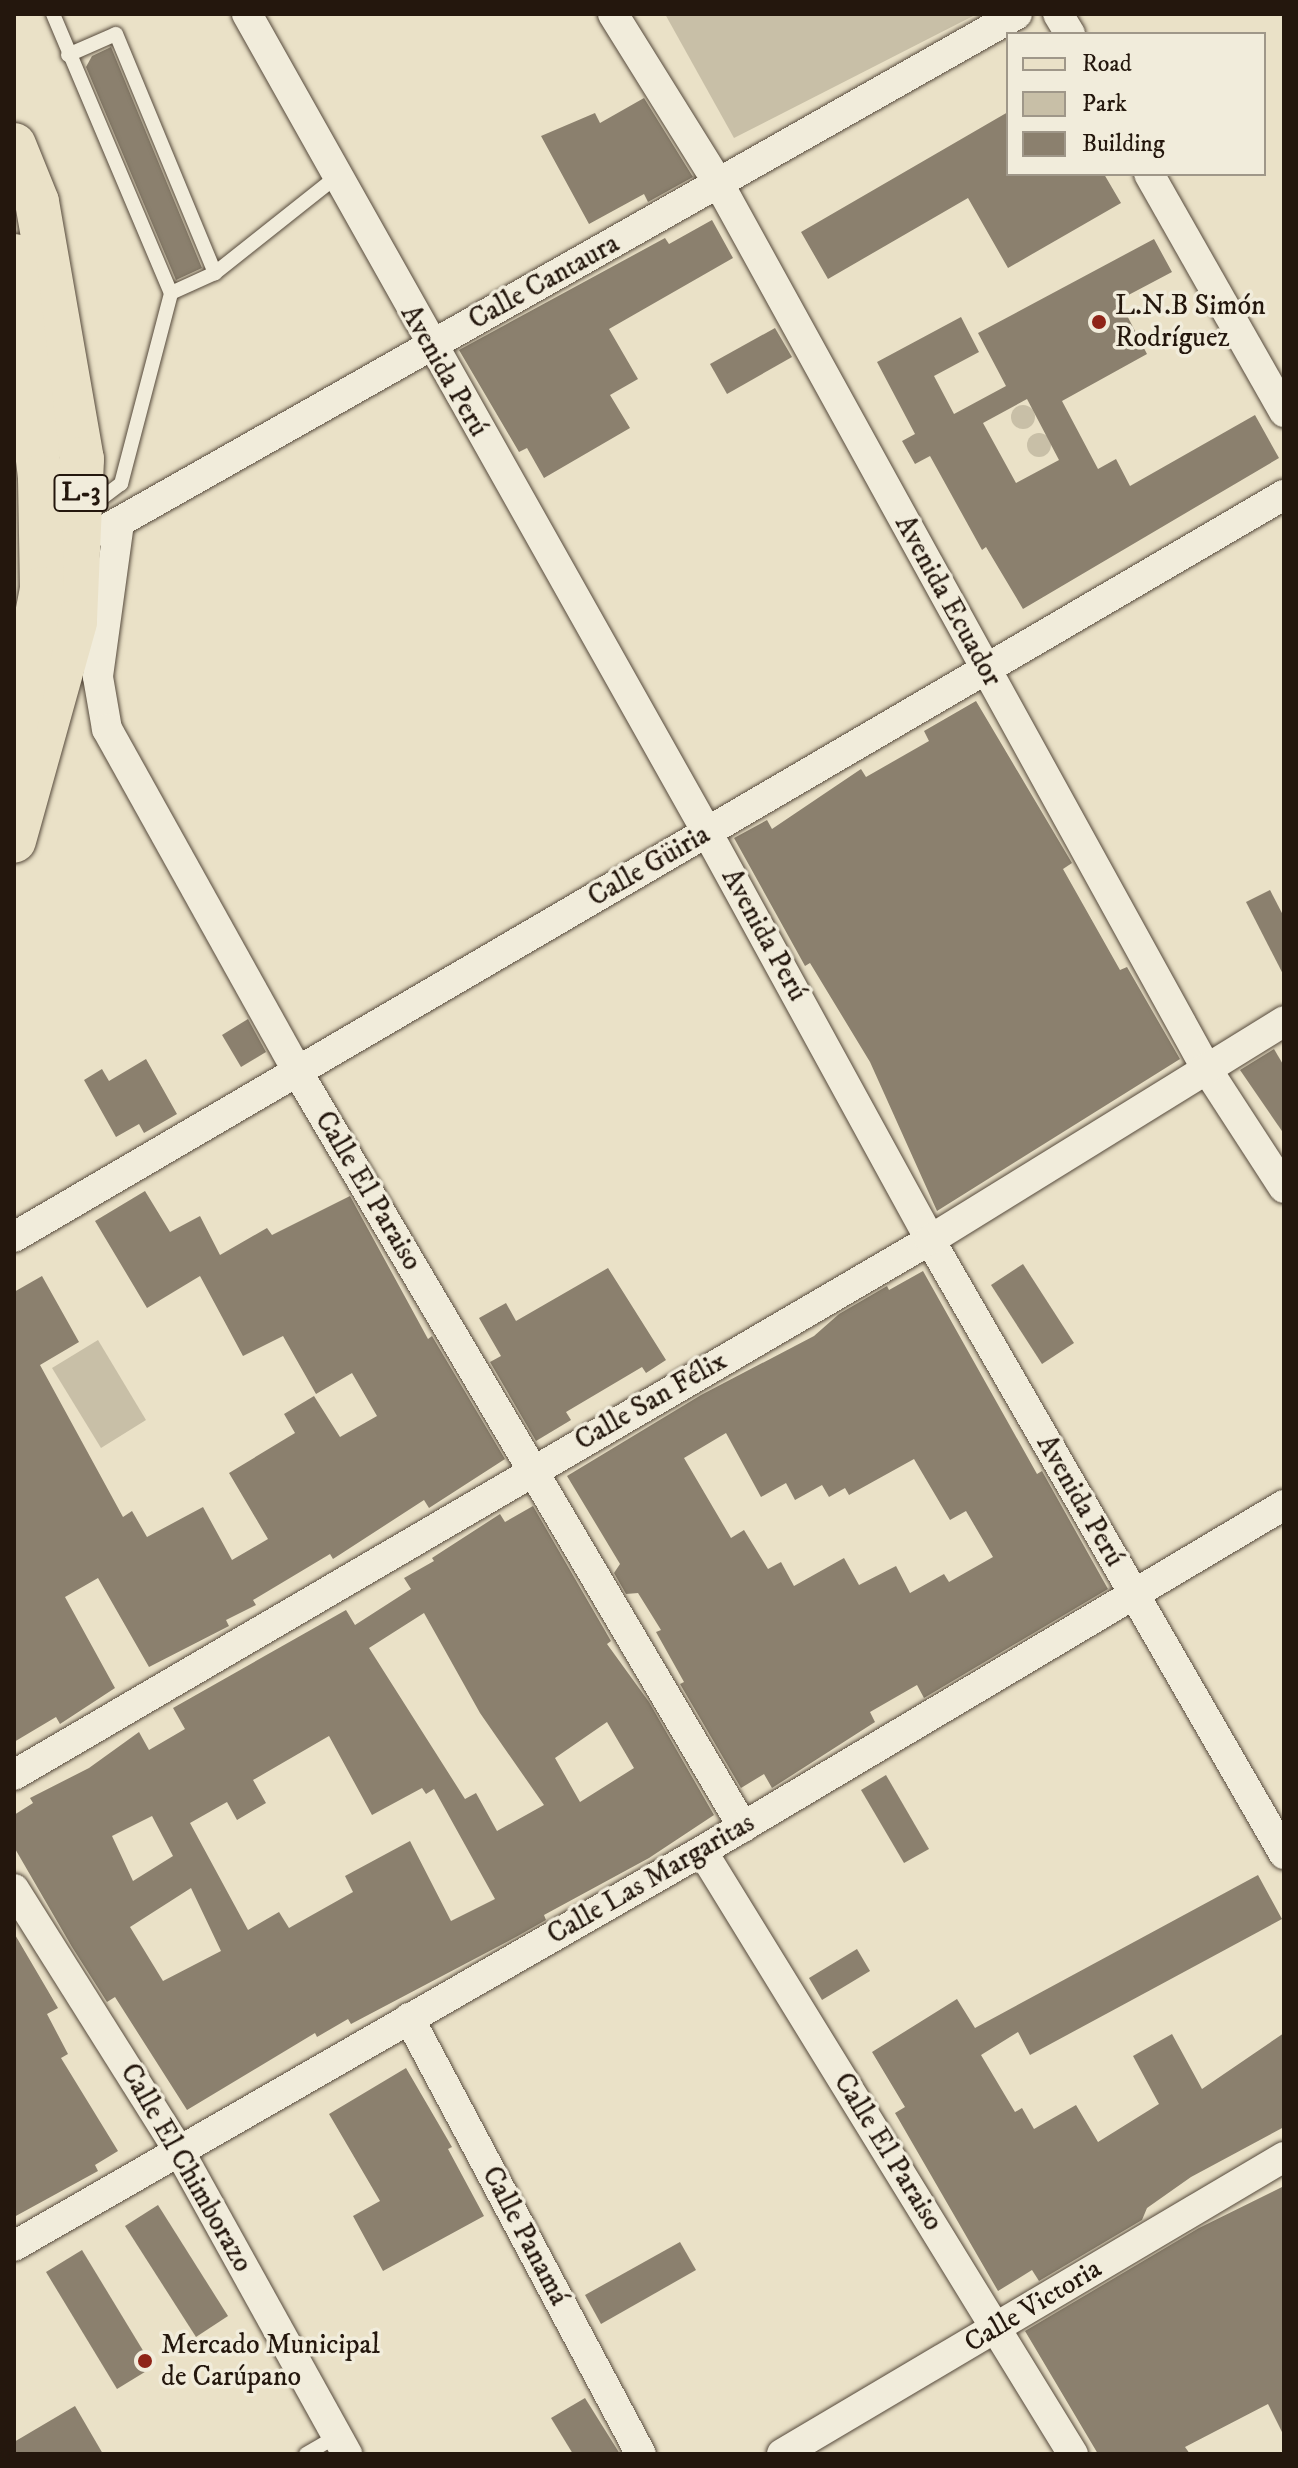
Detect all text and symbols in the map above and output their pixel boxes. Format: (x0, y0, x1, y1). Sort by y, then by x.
legend (1006, 32, 1266, 176)
text: Road (1082, 49, 1132, 79)
text: Park (1082, 89, 1127, 119)
text: Building (1082, 129, 1165, 159)
street label: Calle Cantaura (463, 227, 625, 337)
place label: L.N.B Simón Rodríguez (1115, 289, 1266, 355)
street label: Avenida Perú (393, 299, 495, 443)
marker: L.N.B Simón Rodríguez (1090, 313, 1108, 331)
road number: L-3 (53, 471, 109, 515)
street label: Avenida Ecuador (887, 510, 1009, 692)
street label: Calle Güiria (582, 818, 716, 914)
street label: Avenida Perú (714, 863, 814, 1007)
street label: Calle El Paraiso (307, 1105, 429, 1277)
street label: Calle San Félix (569, 1344, 733, 1458)
street label: Avenida Perú (1029, 1429, 1131, 1573)
street label: Calle Las Margaritas (542, 1806, 760, 1952)
street label: Calle El Chimborazo (113, 2058, 259, 2278)
street label: Calle El Paraiso (826, 2067, 950, 2237)
street label: Calle Panamá (474, 2161, 576, 2311)
street label: Calle Victoria (958, 2252, 1108, 2360)
place label: Mercado Municipal de Carúpano (161, 2328, 380, 2394)
marker: Mercado Municipal de Carúpano (136, 2352, 154, 2370)

